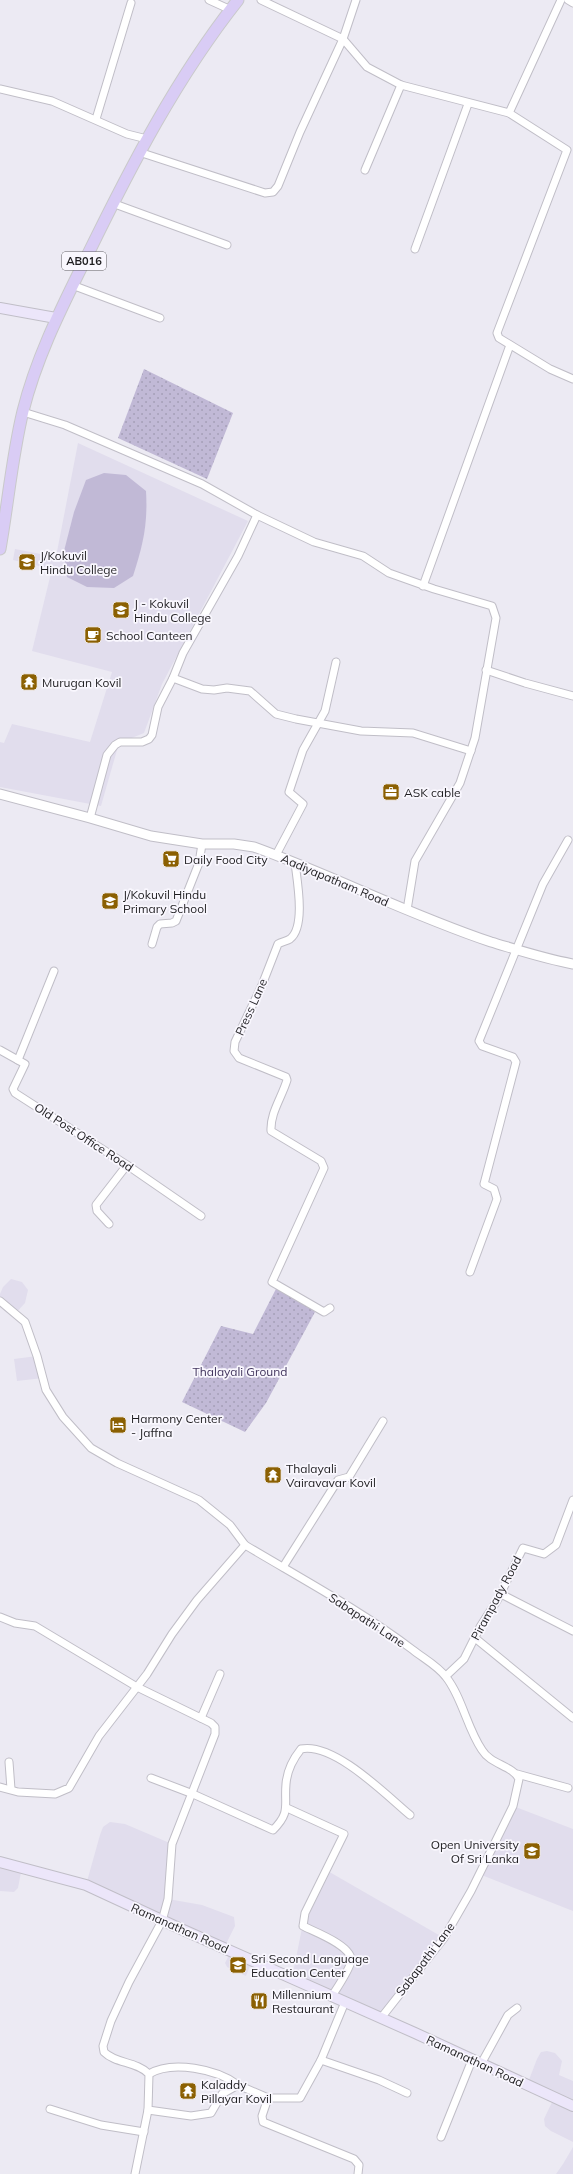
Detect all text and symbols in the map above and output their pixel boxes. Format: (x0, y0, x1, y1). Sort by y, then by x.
road number: AB016 (62, 252, 106, 270)
place label: J/Kokuvil Hindu College (40, 548, 117, 577)
school or university icon: J/Kokuvil Hindu College (17, 552, 37, 572)
place label: J - Kokuvil Hindu College (134, 596, 211, 625)
school or university icon: J - Kokuvil Hindu College (111, 600, 131, 620)
cafe icon: School Canteen (83, 625, 103, 645)
place label: School Canteen (106, 628, 193, 643)
temple icon: Murugan Kovil (19, 672, 39, 692)
place label: Murugan Kovil (42, 675, 121, 690)
office icon: ASK cable (381, 782, 401, 802)
place label: ASK cable (404, 785, 461, 800)
supermarket icon: Daily Food City (161, 849, 181, 869)
street label: Aadiyapatham Road (279, 851, 391, 909)
place label: Daily Food City (184, 852, 268, 867)
place label: J/Kokuvil Hindu Primary School (123, 887, 207, 916)
school or university icon: J/Kokuvil Hindu Primary School (100, 891, 120, 911)
street label: Press Lane (232, 976, 270, 1038)
street label: Old Post Office Road (32, 1099, 136, 1175)
park label: Thalayali Ground (193, 1364, 287, 1379)
place label: Harmony Center - Jaffna (131, 1411, 223, 1440)
hotel icon: Harmony Center - Jaffna (108, 1415, 128, 1435)
place label: Thalayali Vairavavar Kovil (286, 1461, 376, 1490)
temple icon: Thalayali Vairavavar Kovil (263, 1465, 283, 1485)
street label: Pirampady Road (467, 1553, 525, 1643)
street label: Sabapathi Lane (326, 1590, 408, 1650)
place label: Open University Of Sri Lanka (431, 1837, 520, 1866)
school or university icon: Open University Of Sri Lanka (522, 1841, 542, 1861)
street label: Ramanathan Road (129, 1900, 231, 1956)
street label: Sabapathi Lane (393, 1919, 457, 1999)
place label: Sri Second Language Education Center (251, 1951, 369, 1980)
school or university icon: Sri Second Language Education Center (228, 1955, 248, 1975)
place label: Millennium Restaurant (272, 1987, 334, 2016)
restaurant icon: Millennium Restaurant (249, 1991, 269, 2011)
street label: Ramanathan Road (424, 2032, 526, 2090)
place label: Kaladdy Pillayar Kovil (201, 2077, 272, 2106)
temple icon: Kaladdy Pillayar Kovil (178, 2081, 198, 2101)

